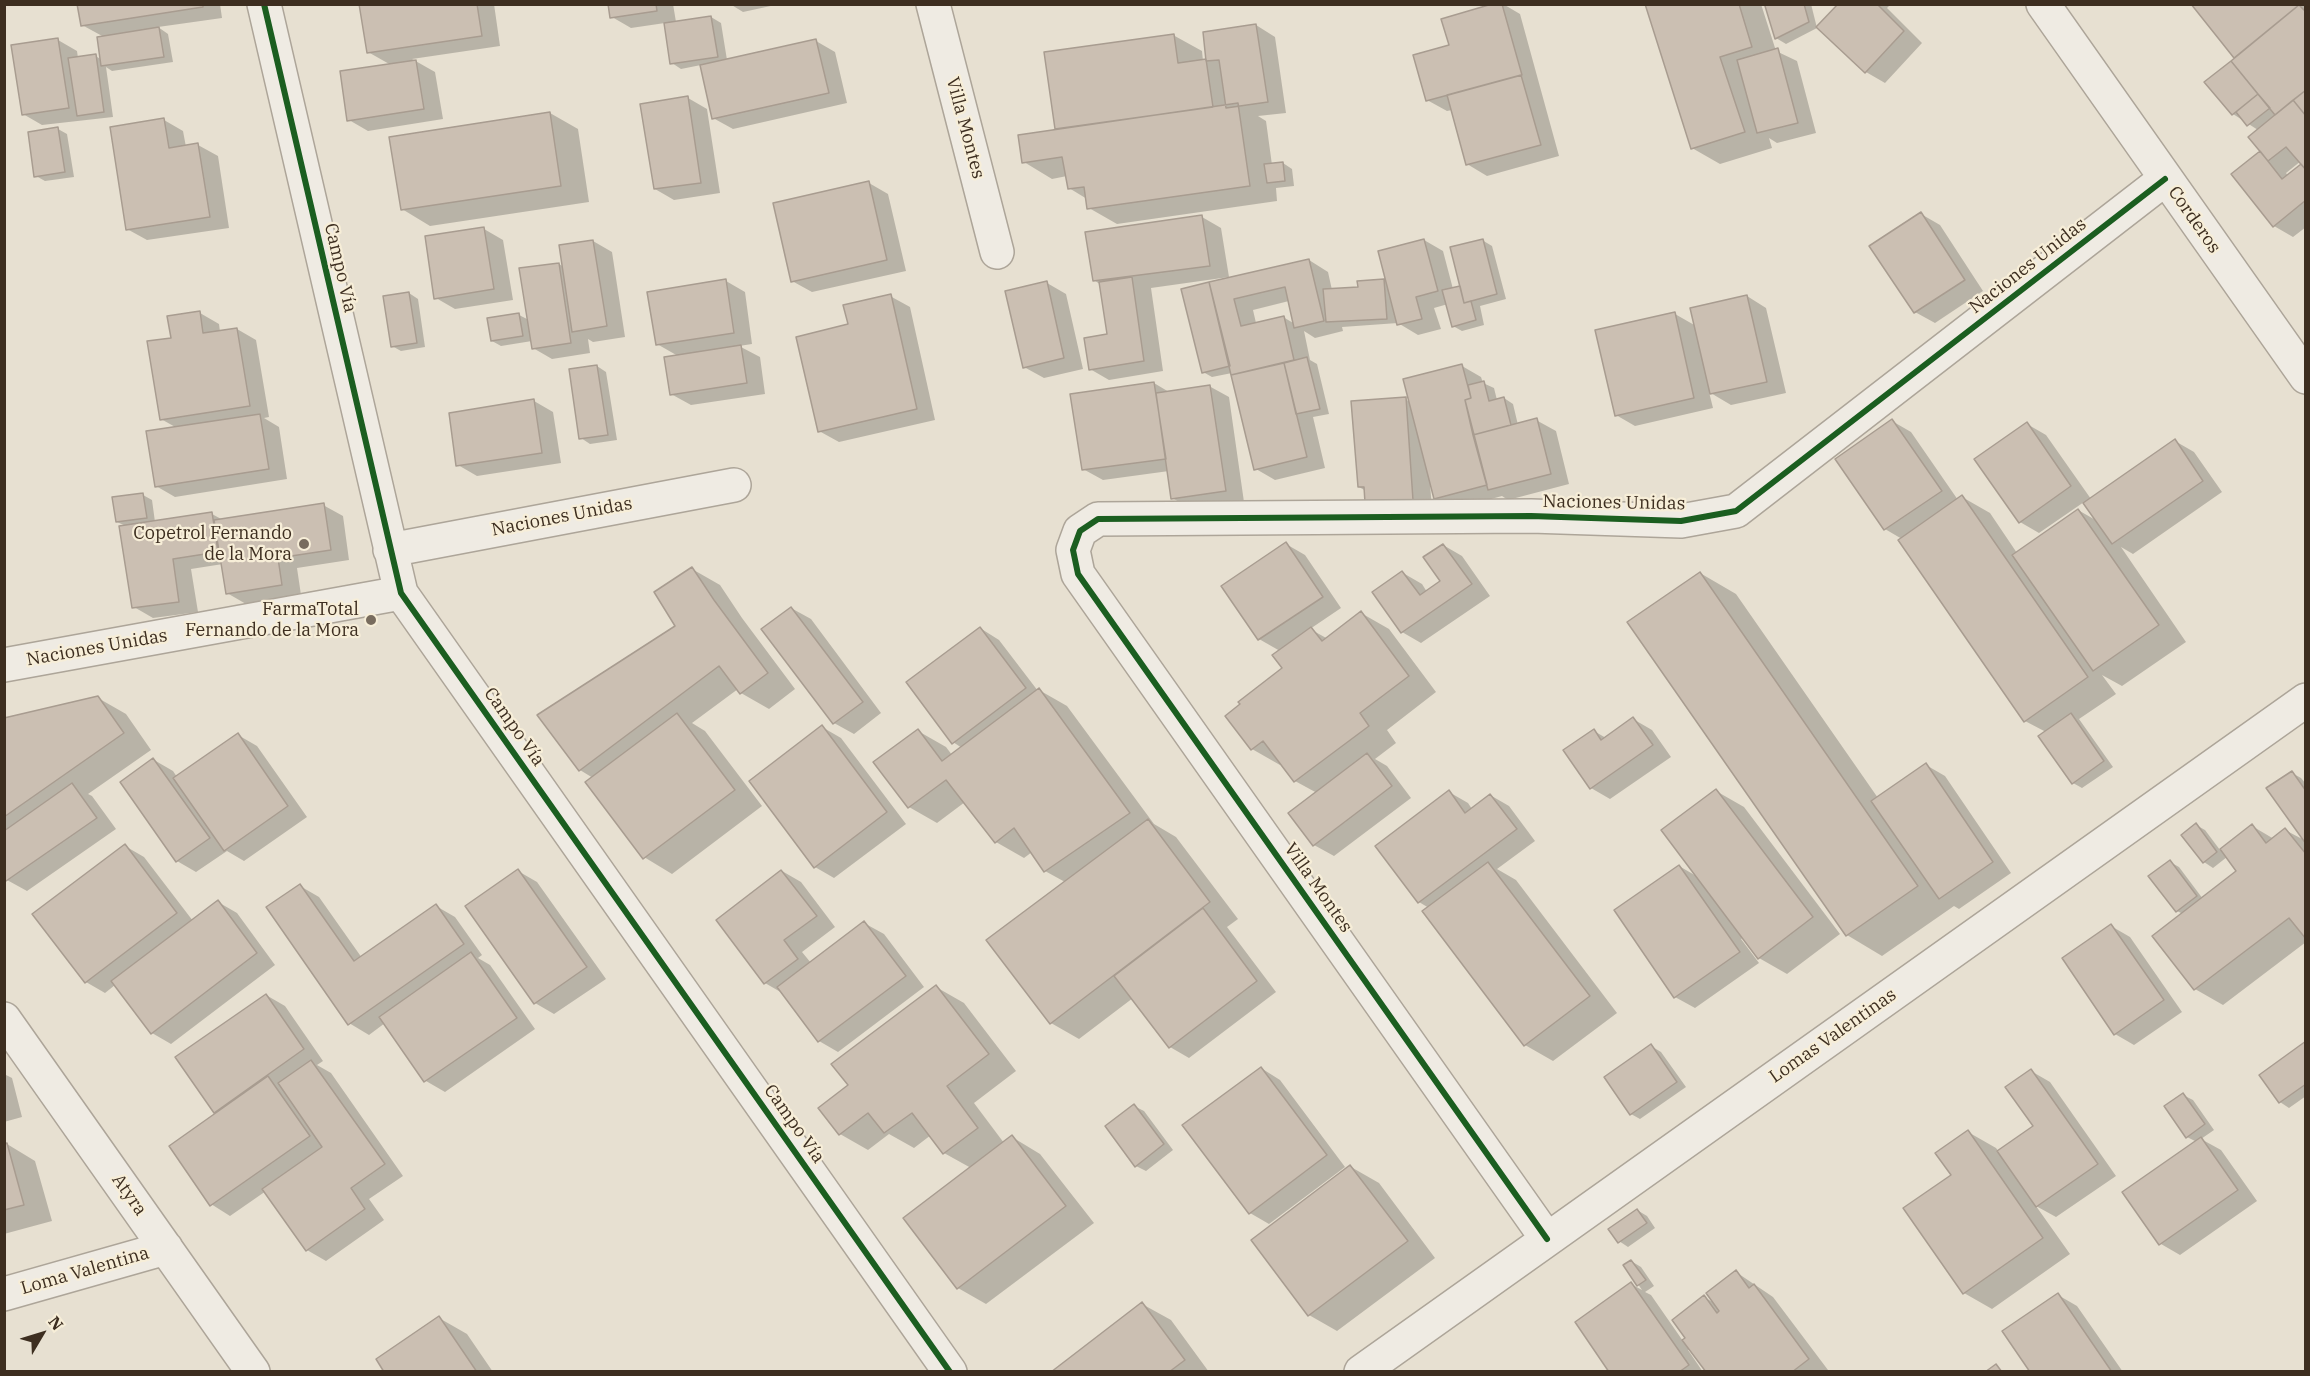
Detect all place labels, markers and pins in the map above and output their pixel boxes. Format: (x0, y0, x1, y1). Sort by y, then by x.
place label: Copetrol Fernando de la Mora (133, 523, 292, 566)
marker: Copetrol Fernando de la Mora (297, 537, 311, 551)
place label: FarmaTotal Fernando de la Mora (185, 599, 359, 642)
marker: FarmaTotal Fernando de la Mora (364, 613, 378, 627)

